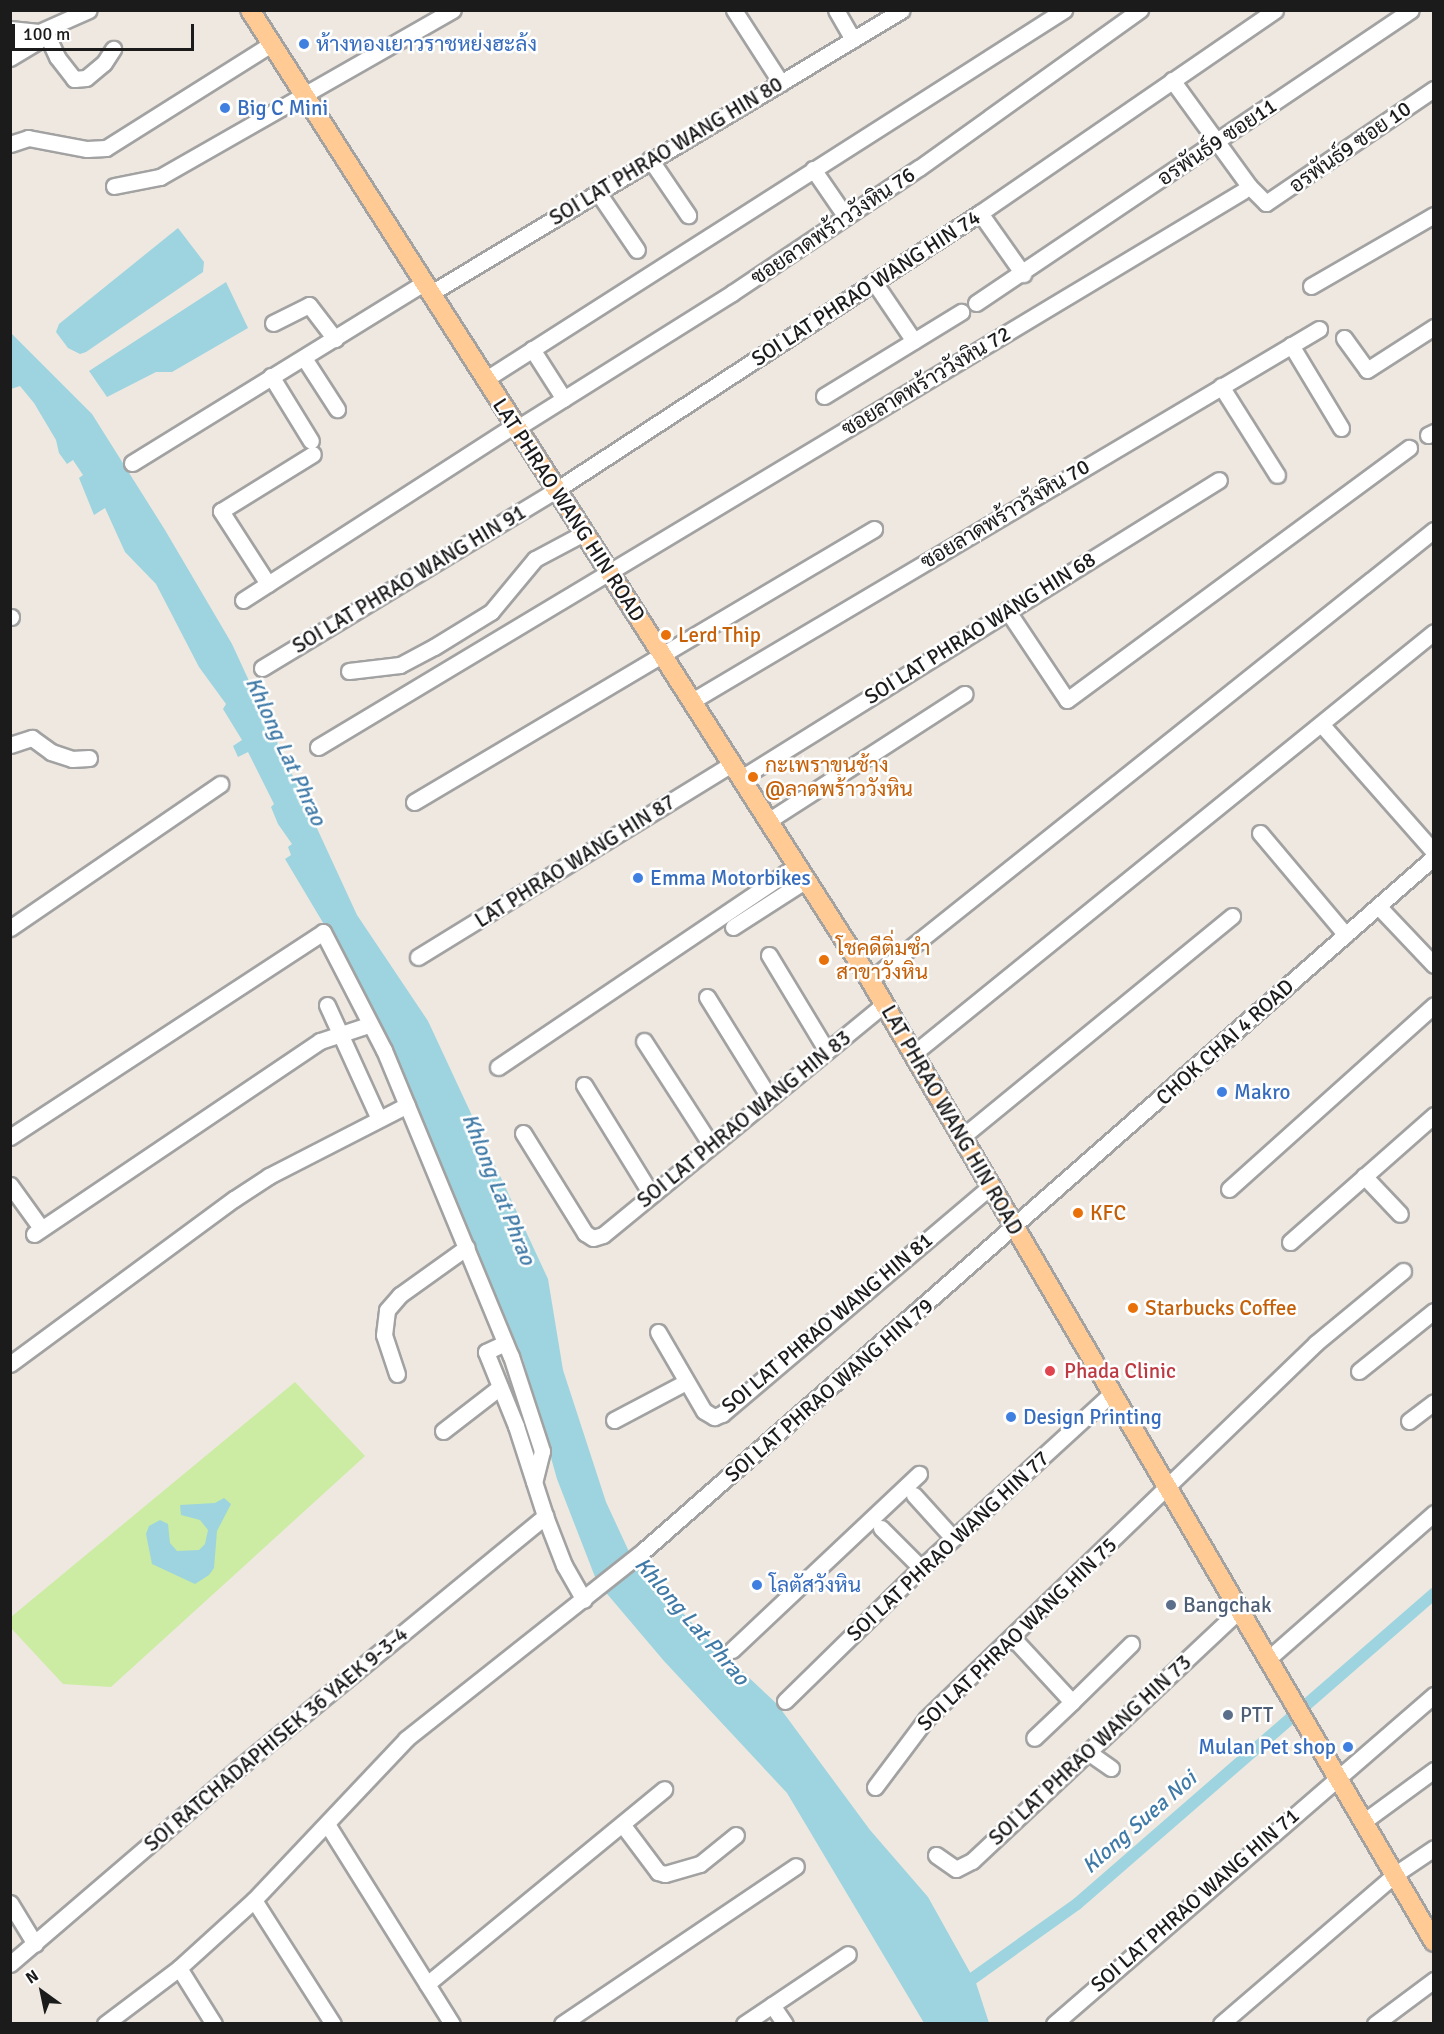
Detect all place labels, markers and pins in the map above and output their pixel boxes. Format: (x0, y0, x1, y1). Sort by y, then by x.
place label: ห้างทองเยาวราชหย่งฮะล้ง (316, 31, 537, 57)
marker: ห้างทองเยาวราชหย่งฮะล้ง (297, 37, 311, 51)
place label: Big C Mini (237, 95, 328, 121)
marker: Big C Mini (218, 101, 232, 115)
place label: Lerd Thip (678, 622, 761, 648)
marker: Lerd Thip (659, 628, 673, 642)
place label: กะเพราขุนช้าง @ลาดพร้าววังหิน (765, 752, 913, 802)
marker: กะเพราขุนช้าง @ลาดพร้าววังหิน (746, 770, 760, 784)
place label: Emma Motorbikes (650, 865, 811, 891)
marker: Emma Motorbikes (631, 871, 645, 885)
place label: โชคดีติ่มซำ สาขาวังหิน (836, 935, 931, 985)
marker: โชคดีติ่มซำ สาขาวังหิน (817, 953, 831, 967)
place label: Makro (1234, 1079, 1290, 1105)
marker: Makro (1215, 1085, 1229, 1099)
place label: KFC (1090, 1200, 1126, 1226)
marker: KFC (1071, 1206, 1085, 1220)
place label: Starbucks Coffee (1145, 1295, 1297, 1321)
marker: Starbucks Coffee (1126, 1301, 1140, 1315)
place label: Phada Clinic (1064, 1358, 1176, 1384)
marker: Phada Clinic (1041, 1362, 1059, 1380)
place label: Design Printing (1023, 1404, 1162, 1430)
marker: Design Printing (1004, 1410, 1018, 1424)
place label: โลตัสวังหิน (769, 1572, 861, 1598)
marker: โลตัสวังหิน (750, 1578, 764, 1592)
place label: Bangchak (1183, 1592, 1271, 1618)
marker: Bangchak (1164, 1598, 1178, 1612)
place label: PTT (1240, 1702, 1273, 1728)
marker: PTT (1221, 1708, 1235, 1722)
place label: Mulan Pet shop (1198, 1734, 1336, 1760)
marker: Mulan Pet shop (1341, 1740, 1355, 1754)

